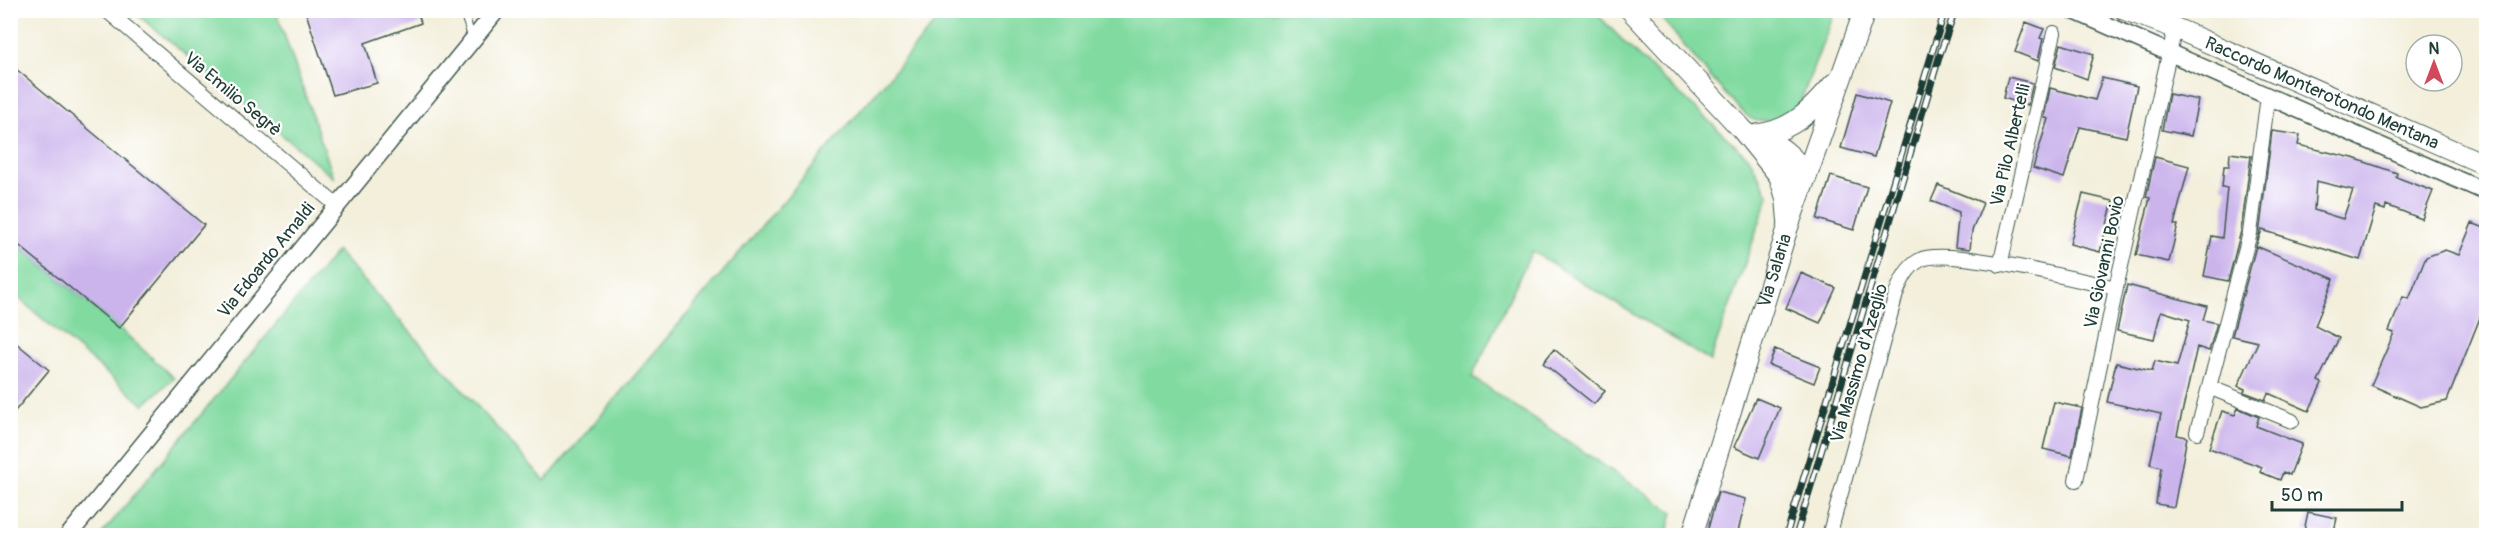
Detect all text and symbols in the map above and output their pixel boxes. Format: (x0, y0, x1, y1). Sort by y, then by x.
street label: Raccordo Monterotondo Mentana (2201, 32, 2443, 155)
north arrow (2404, 33, 2464, 93)
text: N (2429, 39, 2440, 59)
street label: Via Emilio Segrè (179, 47, 286, 142)
street label: Via Pilo Albertelli (1985, 81, 2036, 209)
street label: Via Giovanni Bovio (2079, 193, 2130, 331)
street label: Via Edoardo Amaldi (213, 198, 320, 323)
street label: Via Salaria (1753, 231, 1797, 310)
street label: Via Massimo d'Azeglio (1826, 281, 1893, 445)
scale bar (2272, 474, 2402, 512)
text: 50 m (2281, 484, 2323, 507)

